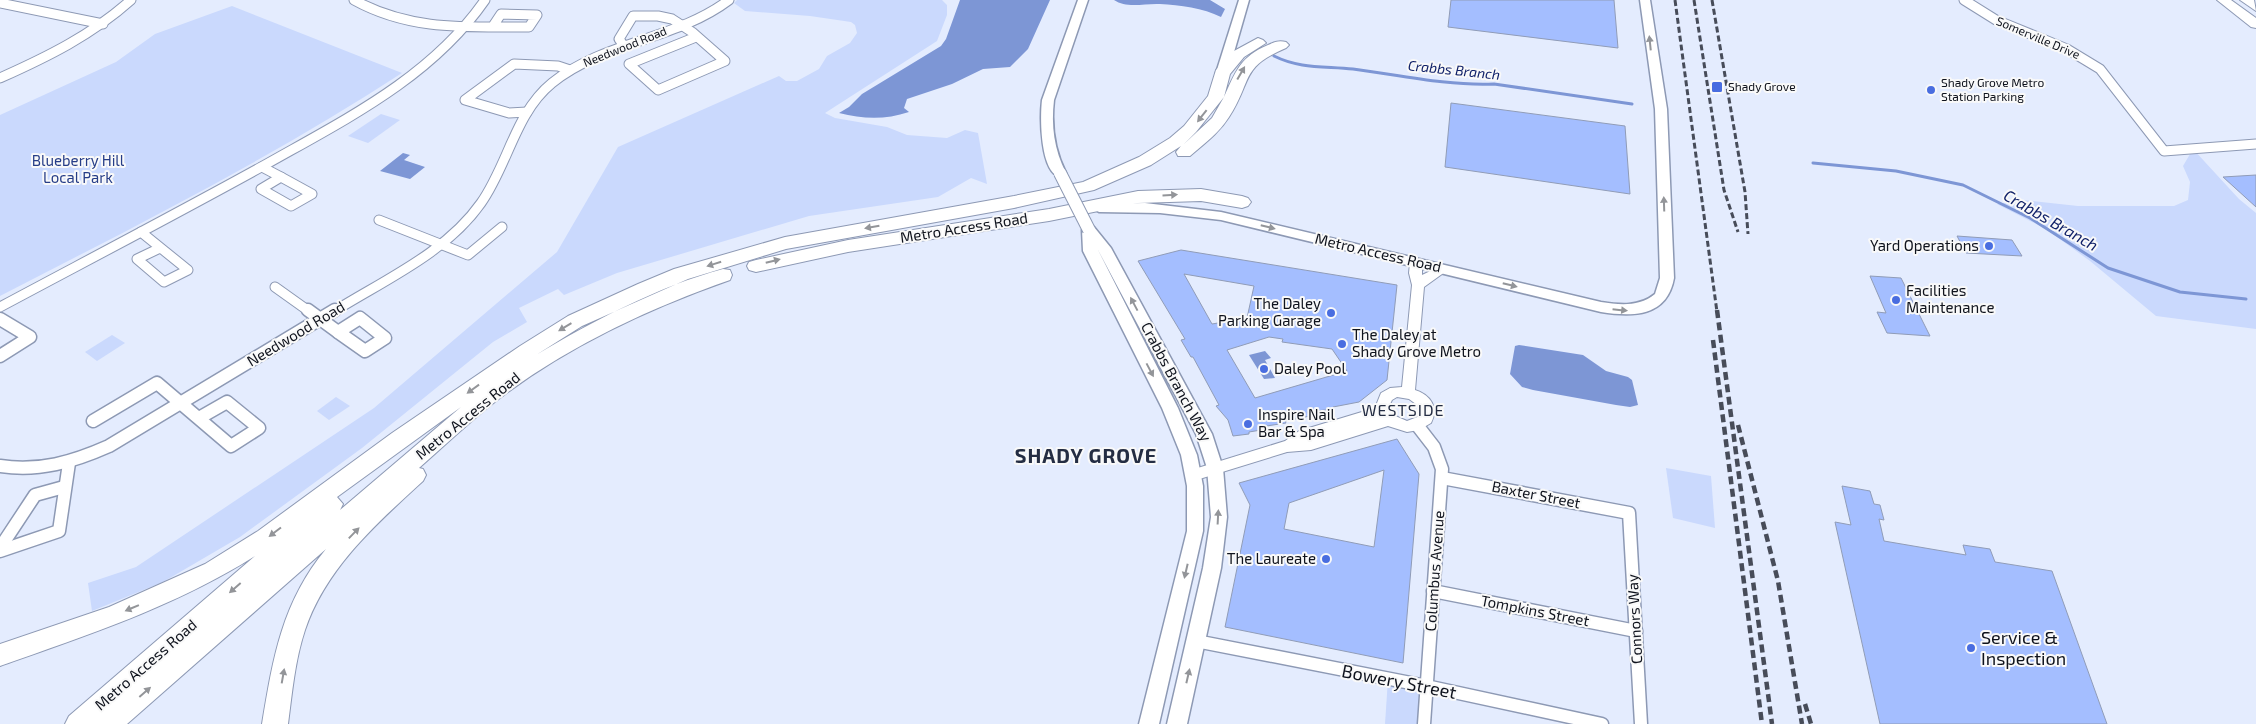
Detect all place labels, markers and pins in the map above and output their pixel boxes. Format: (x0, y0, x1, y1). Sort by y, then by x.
place label: Shady Grove Metro Station Parking (1941, 75, 2044, 103)
place label: Shady Grove (1728, 79, 1796, 93)
marker: Shady Grove (1710, 80, 1724, 94)
marker: Shady Grove Metro Station Parking (1925, 84, 1937, 96)
place label: Yard Operations (1870, 236, 1979, 254)
marker: Yard Operations (1983, 240, 1995, 252)
place label: Facilities Maintenance (1906, 281, 1995, 316)
place label: The Daley Parking Garage (1218, 294, 1321, 329)
marker: Facilities Maintenance (1890, 294, 1902, 306)
marker: The Daley Parking Garage (1325, 307, 1337, 319)
place label: The Daley at Shady Grove Metro (1352, 325, 1481, 360)
marker: The Daley at Shady Grove Metro (1336, 338, 1348, 350)
place label: Daley Pool (1274, 359, 1346, 377)
marker: Daley Pool (1258, 363, 1270, 375)
place label: Inspire Nail Bar & Spa (1258, 405, 1335, 440)
marker: Inspire Nail Bar & Spa (1242, 418, 1254, 430)
place label: The Laureate (1227, 549, 1316, 567)
marker: The Laureate (1320, 553, 1332, 565)
place label: Service & Inspection (1981, 626, 2066, 669)
marker: Service & Inspection (1965, 642, 1977, 654)

